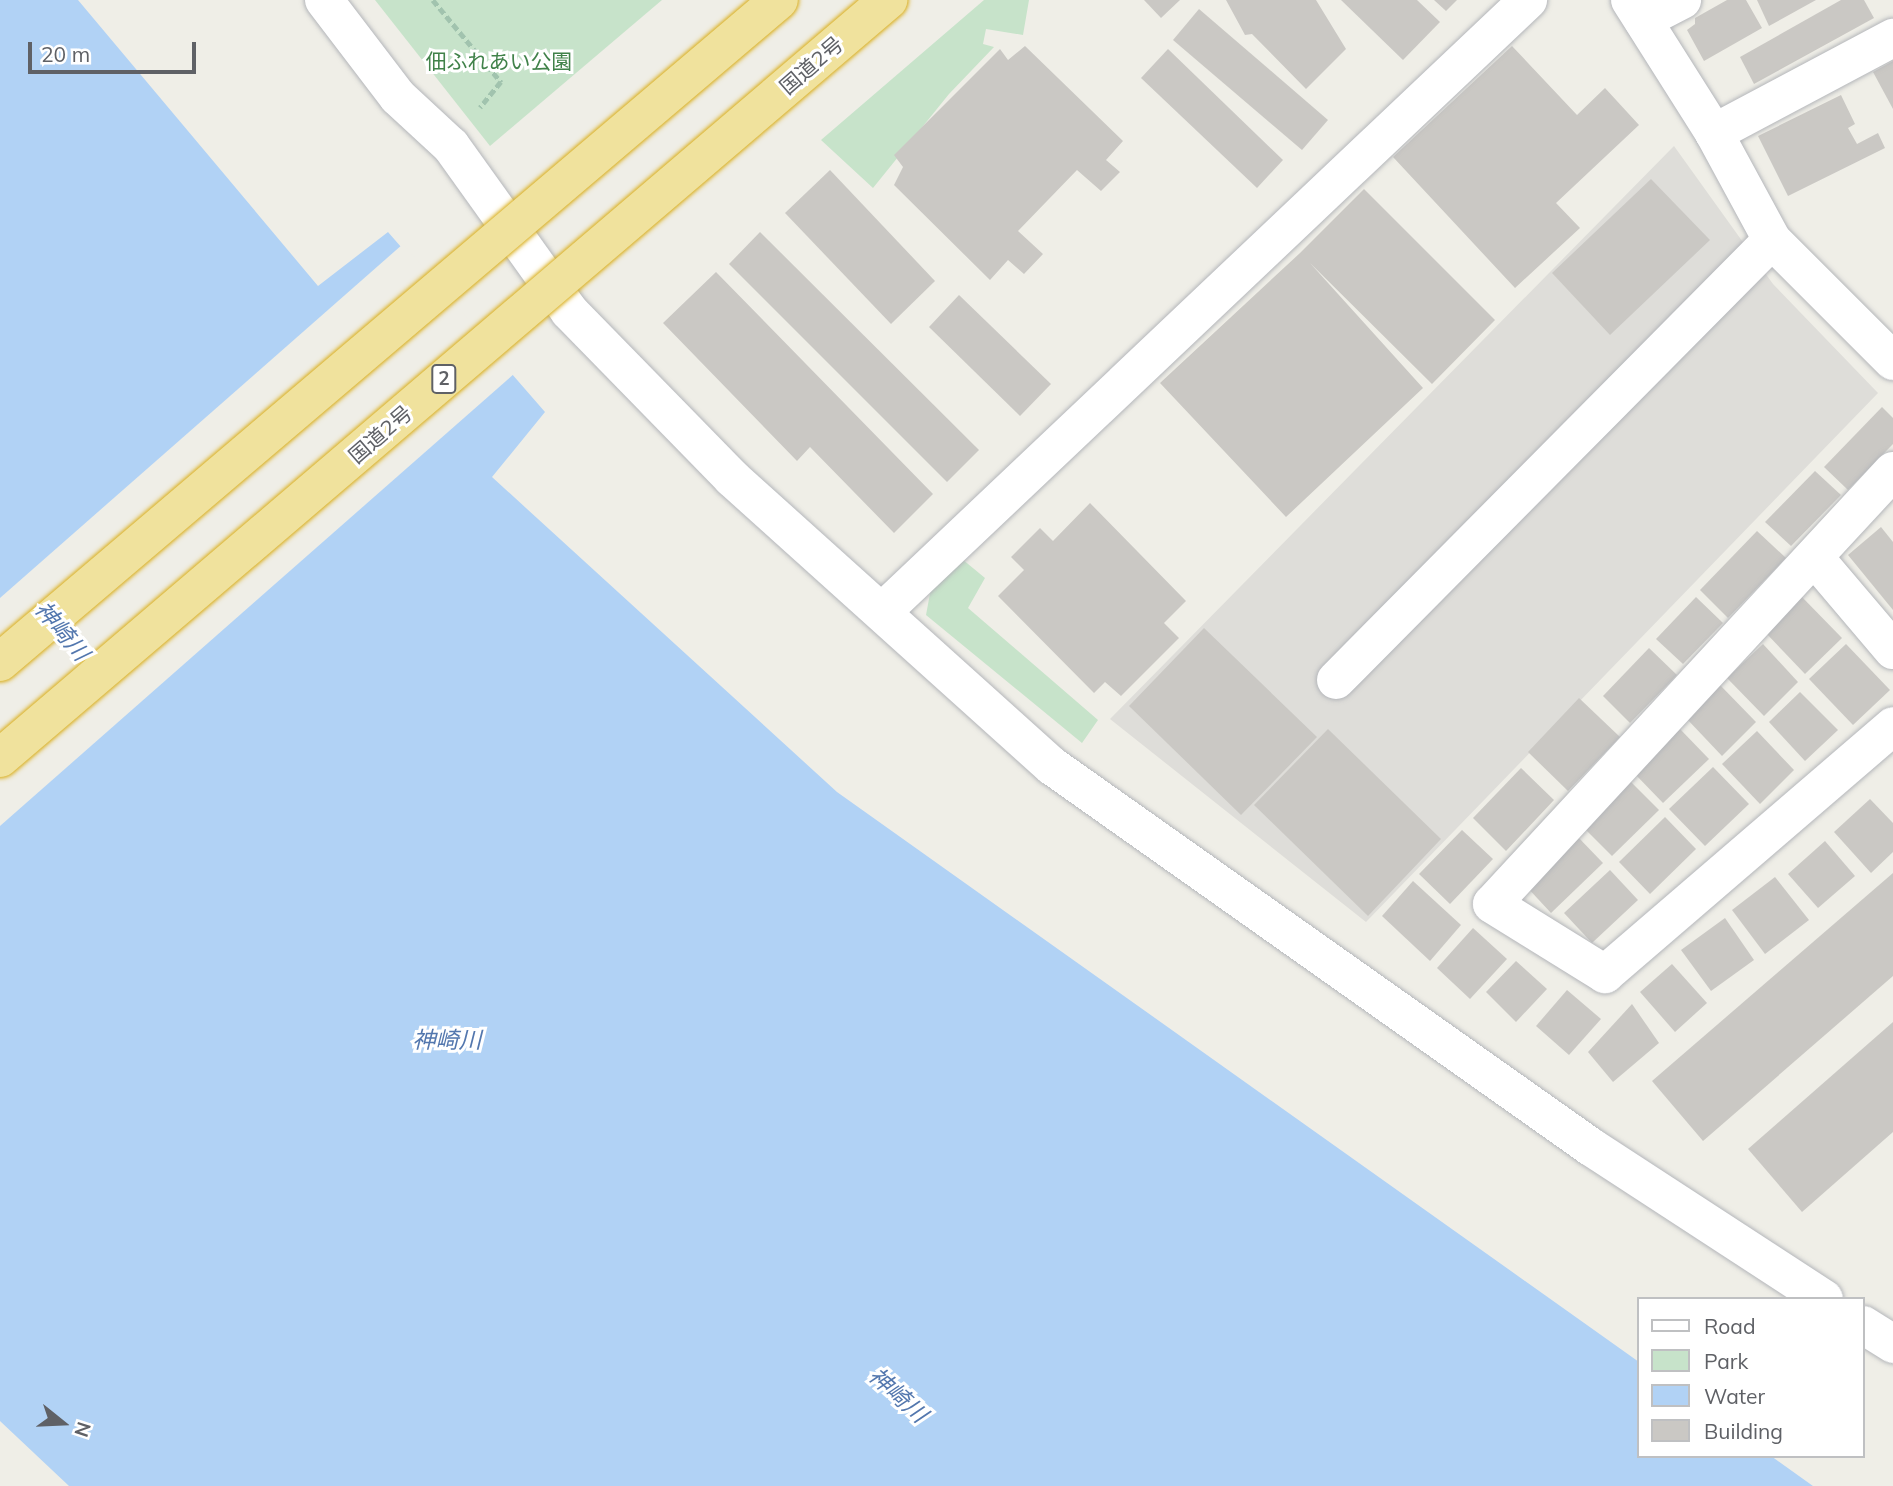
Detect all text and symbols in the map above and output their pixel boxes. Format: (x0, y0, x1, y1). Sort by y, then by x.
scale bar (32, 28, 200, 72)
street label: 国道2号 (774, 31, 848, 99)
text: 20 m (41, 41, 90, 67)
park label: 佃ふれあい公園 (426, 48, 572, 74)
road number: 2 (430, 364, 458, 394)
street label: 国道2号 (343, 400, 417, 468)
water label: 神崎川 (29, 596, 95, 666)
water label: 神崎川 (413, 1026, 481, 1054)
legend (1638, 1297, 1865, 1458)
text: Road (1704, 1313, 1755, 1339)
text: Park (1704, 1348, 1748, 1374)
water label: 神崎川 (863, 1362, 933, 1428)
text: Water (1704, 1383, 1765, 1409)
north arrow (28, 1388, 98, 1458)
text: Building (1704, 1418, 1783, 1444)
text: N (69, 1419, 97, 1440)

